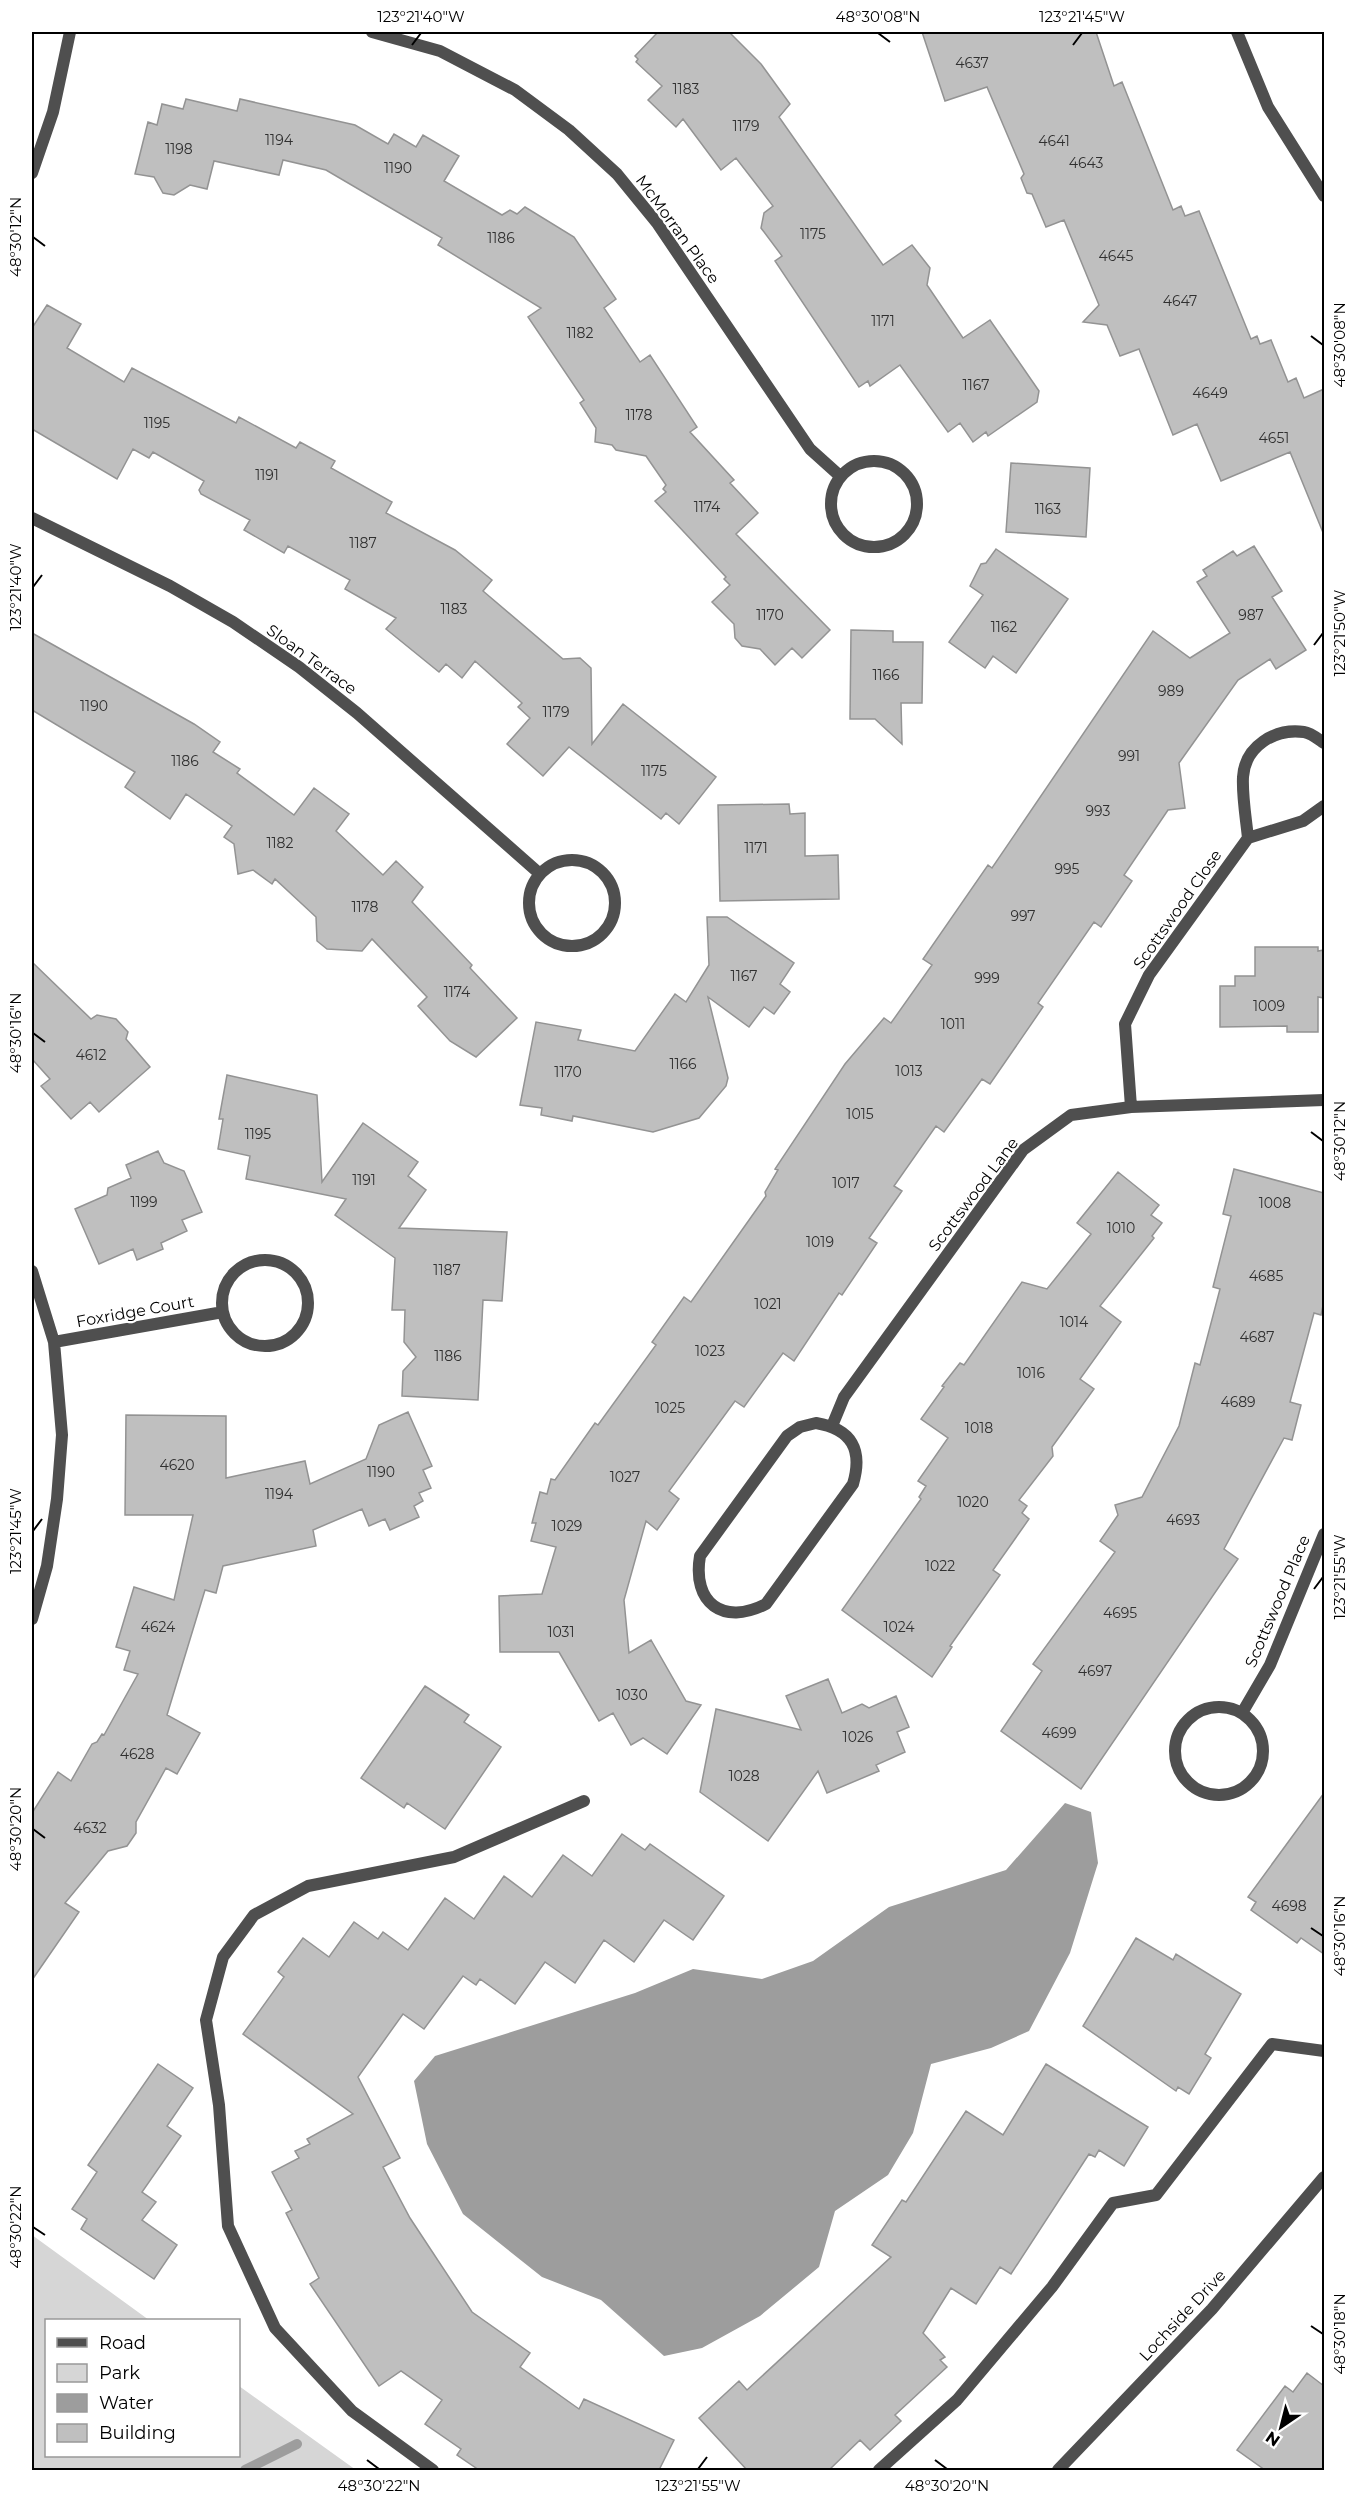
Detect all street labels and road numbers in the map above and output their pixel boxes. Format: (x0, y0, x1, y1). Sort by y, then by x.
street label: McMorran Place (632, 171, 723, 287)
street label: Sloan Terrace (263, 620, 360, 698)
street label: Scottswood Close (1129, 846, 1226, 973)
street label: Scottswood Lane (924, 1134, 1022, 1255)
street label: Foxridge Court (75, 1292, 196, 1331)
street label: Scottswood Place (1241, 1532, 1314, 1670)
street label: Lochside Drive (1135, 2266, 1229, 2365)

